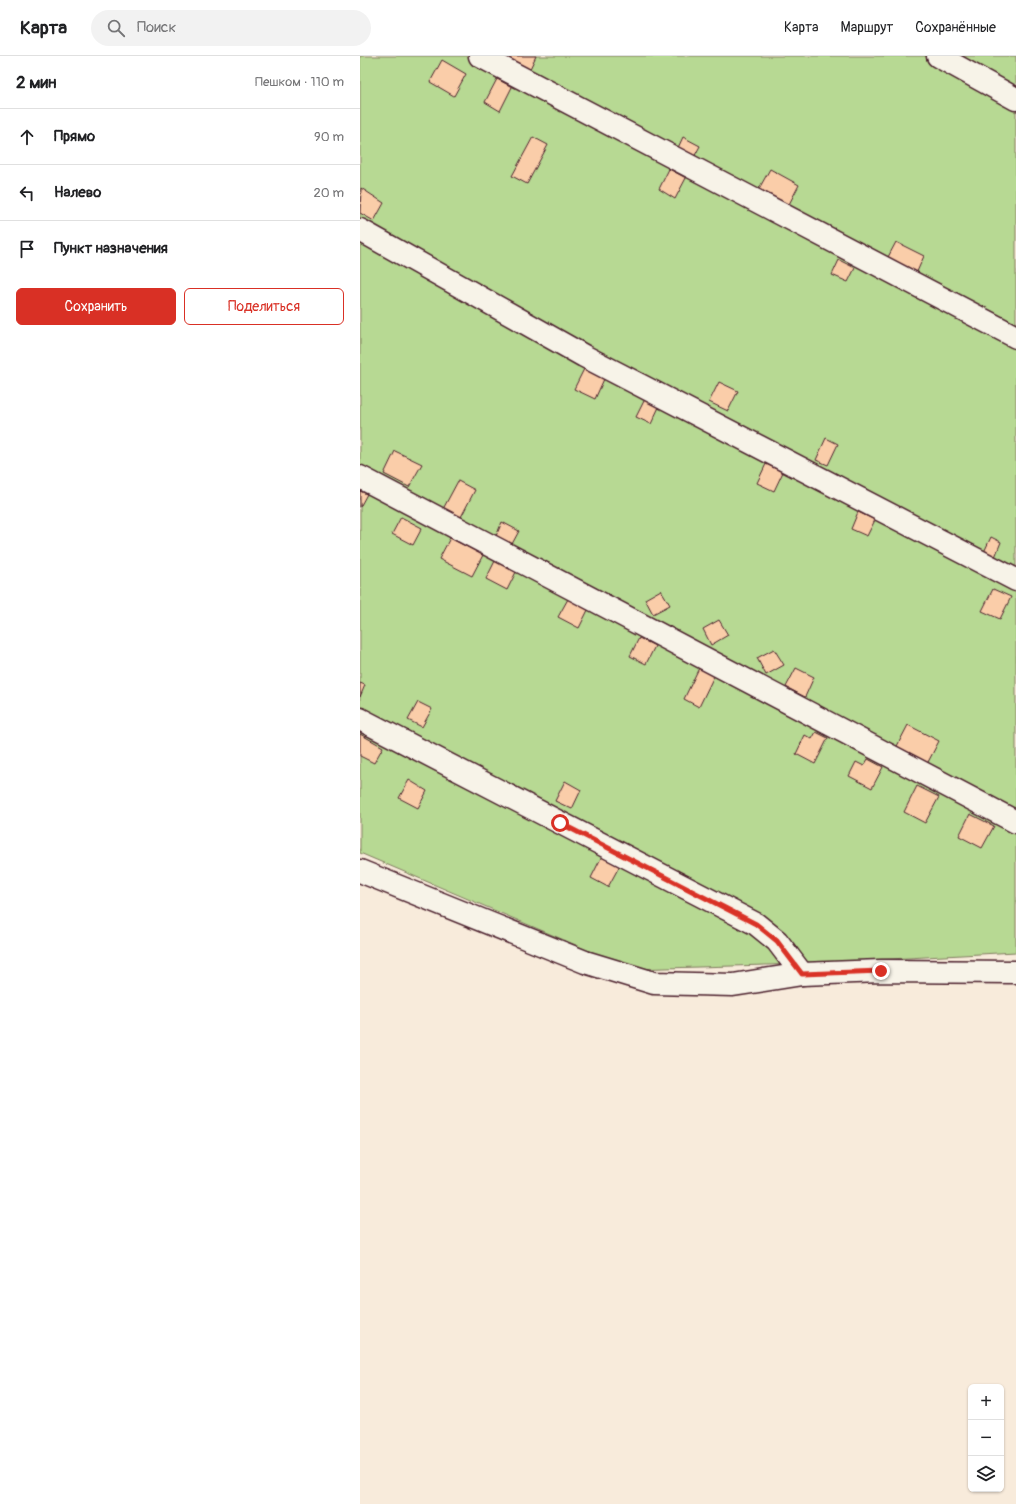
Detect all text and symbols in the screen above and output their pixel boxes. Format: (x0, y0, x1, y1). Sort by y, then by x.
search box (91, 10, 371, 46)
text: Карта (20, 16, 67, 40)
icon: search (105, 17, 127, 39)
text: Поиск (137, 18, 176, 37)
text: Карта (784, 19, 819, 36)
text: Маршрут (841, 19, 893, 36)
text: Сохранённые (915, 19, 996, 36)
text: 2 мин (16, 72, 56, 93)
text: Пешком · 110 m (255, 74, 344, 90)
icon: ahead (16, 126, 38, 148)
text: Прямо (54, 127, 95, 146)
text: 90 m (314, 129, 344, 145)
icon: left (16, 182, 38, 204)
text: Налево (54, 183, 101, 202)
text: 20 m (313, 185, 344, 201)
icon: arrive (16, 238, 38, 260)
text: Пункт назначения (54, 239, 168, 258)
button: Сохранить (16, 288, 176, 325)
button: Поделиться (184, 288, 344, 325)
route start (551, 814, 569, 832)
route end (872, 962, 890, 980)
map controls (968, 1384, 1004, 1492)
button: + (968, 1384, 1004, 1420)
button: − (968, 1420, 1004, 1456)
button: layers (968, 1456, 1004, 1492)

